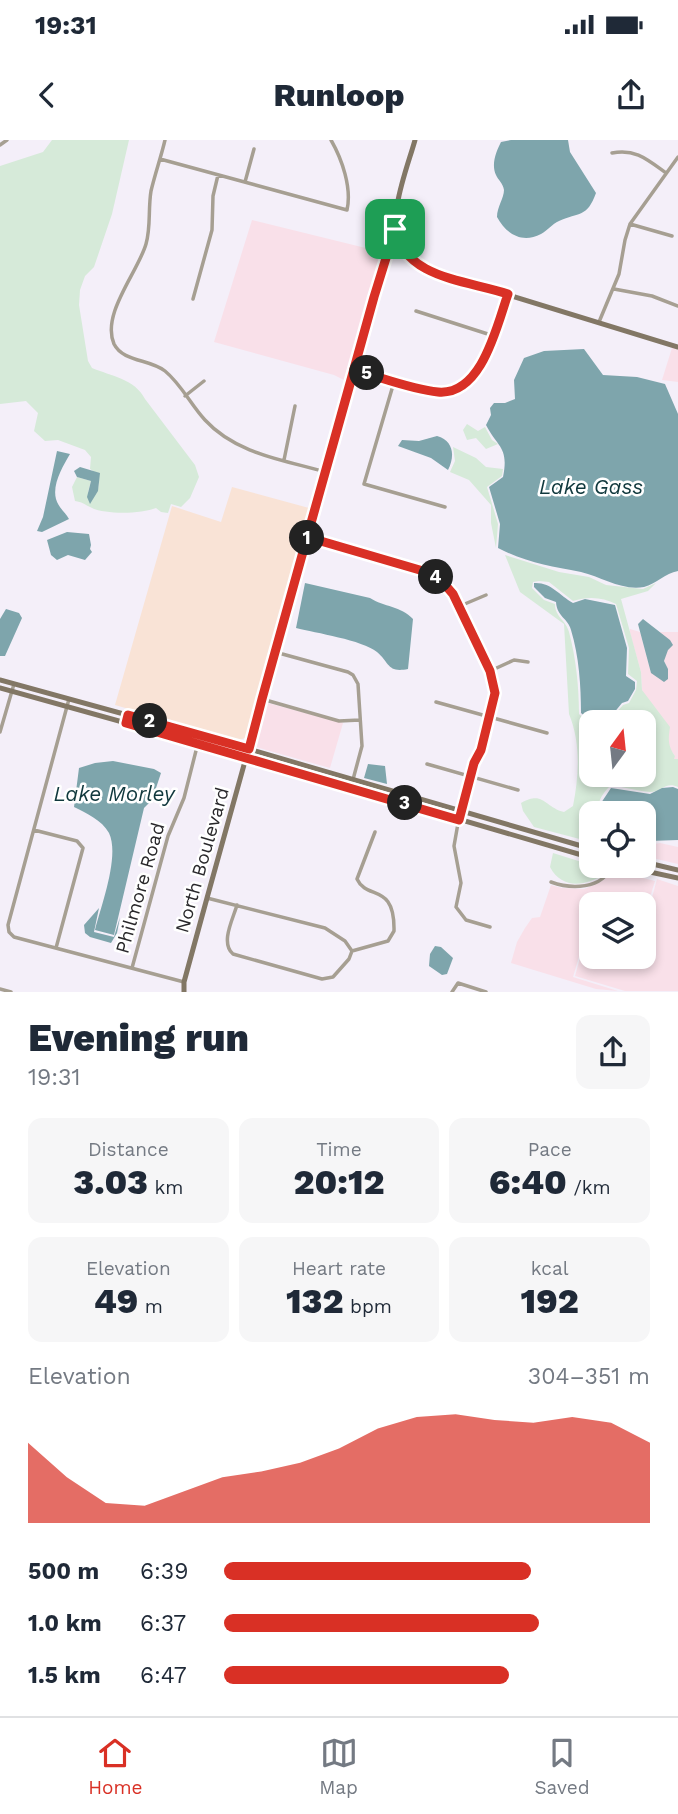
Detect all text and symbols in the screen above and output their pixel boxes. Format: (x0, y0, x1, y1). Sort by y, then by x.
text: 19:31 (35, 10, 97, 40)
icon: back (28, 76, 66, 114)
text: Runloop (274, 76, 404, 114)
icon: share (612, 76, 650, 114)
pin (365, 199, 425, 259)
icon: arrive (376, 210, 414, 248)
pin: 5 (350, 356, 384, 390)
text: 5 (361, 361, 372, 384)
water label: Lake Gass (539, 474, 643, 499)
pin: 1 (290, 520, 324, 556)
text: 1 (302, 526, 311, 549)
pin: 4 (418, 560, 453, 594)
text: 4 (429, 565, 442, 588)
pin: 2 (132, 704, 168, 738)
text: 2 (144, 709, 155, 732)
north arrow (579, 710, 656, 788)
map controls (579, 710, 656, 969)
water label: Lake Morley (53, 781, 176, 806)
street label: North Boulevard (170, 785, 234, 935)
pin: 3 (388, 786, 422, 820)
text: 3 (399, 791, 410, 814)
button: locate (579, 801, 656, 878)
street label: Philmore Road (110, 820, 170, 956)
button: layers (579, 892, 656, 969)
button: share (576, 1015, 650, 1089)
text: Evening run (28, 1016, 249, 1060)
text: 19:31 (28, 1064, 80, 1091)
text: Distance (88, 1138, 169, 1161)
text: Time (316, 1138, 362, 1161)
text: Pace (528, 1138, 572, 1161)
text: 3.03 (73, 1161, 148, 1203)
text: 20:12 (293, 1161, 385, 1203)
text: 6:40 (489, 1161, 567, 1203)
text: km (148, 1176, 183, 1199)
text: /km (567, 1176, 611, 1199)
text: Elevation (86, 1257, 171, 1280)
text: Heart rate (292, 1257, 386, 1280)
text: kcal (531, 1257, 568, 1280)
text: 49 (94, 1280, 138, 1322)
text: 132 (286, 1280, 344, 1322)
text: 192 (521, 1280, 579, 1322)
text: m (138, 1295, 163, 1318)
text: bpm (344, 1295, 392, 1318)
text: Elevation (28, 1363, 131, 1390)
text: 304–351 m (528, 1363, 650, 1390)
text: 500 m (28, 1558, 99, 1585)
text: 6:39 (140, 1558, 188, 1585)
text: 1.0 km (28, 1610, 102, 1637)
text: 6:37 (140, 1610, 186, 1637)
text: 1.5 km (28, 1662, 101, 1689)
text: 6:47 (140, 1662, 187, 1689)
tab: Home (88, 1734, 143, 1799)
tab: Map (319, 1734, 358, 1799)
tab: Saved (534, 1734, 590, 1799)

